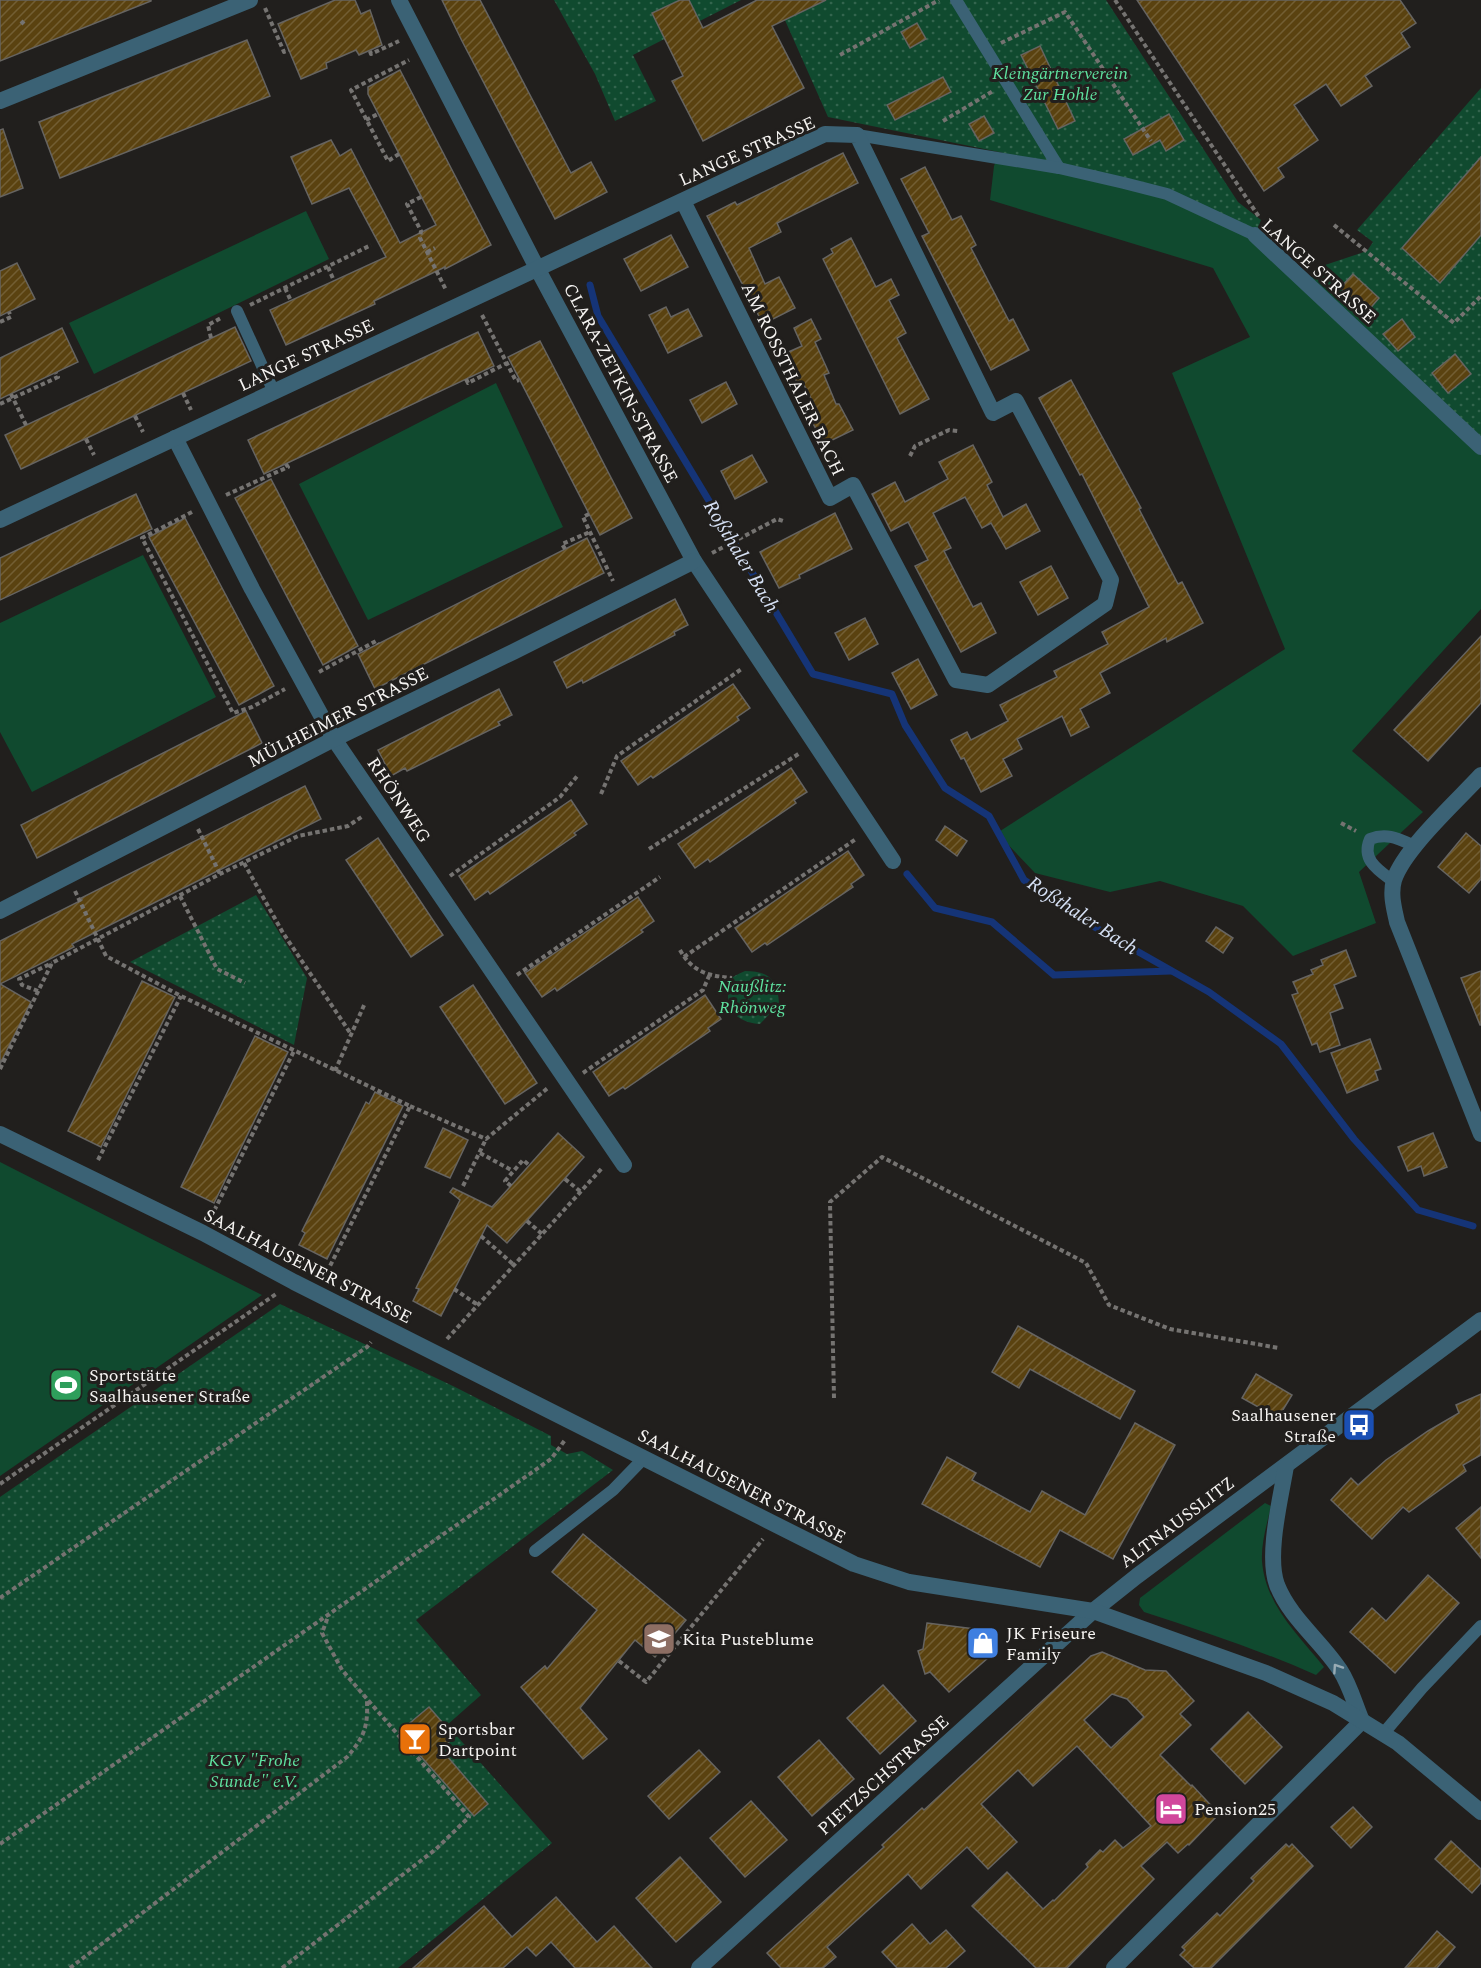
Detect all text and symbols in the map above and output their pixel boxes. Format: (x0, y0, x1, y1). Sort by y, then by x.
park label: Kleingärtnerverein Zur Hohle (992, 60, 1129, 108)
street label: LANGE STRASSE (675, 109, 820, 194)
street label: LANGE STRASSE (1255, 212, 1382, 331)
street label: CLARA-ZETKIN-STRASSE (556, 278, 685, 488)
street label: AM ROSSTHALER BACH (734, 278, 851, 481)
street label: LANGE STRASSE (234, 312, 378, 399)
water label: Roßthaler Bach (696, 494, 787, 619)
street label: MÜLHEIMER STRASSE (243, 660, 433, 775)
street label: RHÖNWEG (360, 752, 437, 849)
water label: Roßthaler Bach (1021, 869, 1144, 963)
park label: Naußlitz: Rhönweg (718, 973, 786, 1021)
street label: SAALHAUSENER STRASSE (199, 1202, 417, 1331)
place label: Sportstätte Saalhausener Straße (89, 1362, 250, 1410)
sports icon: Sportstätte Saalhausener Straße (48, 1367, 84, 1403)
place label: Saalhausener Straße (1231, 1402, 1336, 1450)
bus stop icon: Saalhausener Straße (1341, 1407, 1377, 1443)
street label: SAALHAUSENER STRASSE (633, 1422, 851, 1551)
street label: ALTNAUSSLITZ (1114, 1470, 1241, 1575)
place label: JK Friseure Family (1006, 1620, 1096, 1668)
school or university icon: Kita Pusteblume (641, 1621, 677, 1657)
shop icon: JK Friseure Family (965, 1625, 1001, 1661)
place label: Kita Pusteblume (682, 1626, 814, 1653)
one-way arrow (1334, 1664, 1345, 1675)
street label: PIETZSCHSTRASSE (811, 1709, 955, 1842)
place label: Sportsbar Dartpoint (438, 1716, 517, 1764)
bar icon: Sportsbar Dartpoint (397, 1721, 433, 1757)
park label: KGV "Frohe Stunde" e.V. (208, 1747, 300, 1795)
hotel icon: Pension25 (1153, 1791, 1189, 1827)
place label: Pension25 (1194, 1796, 1276, 1823)

